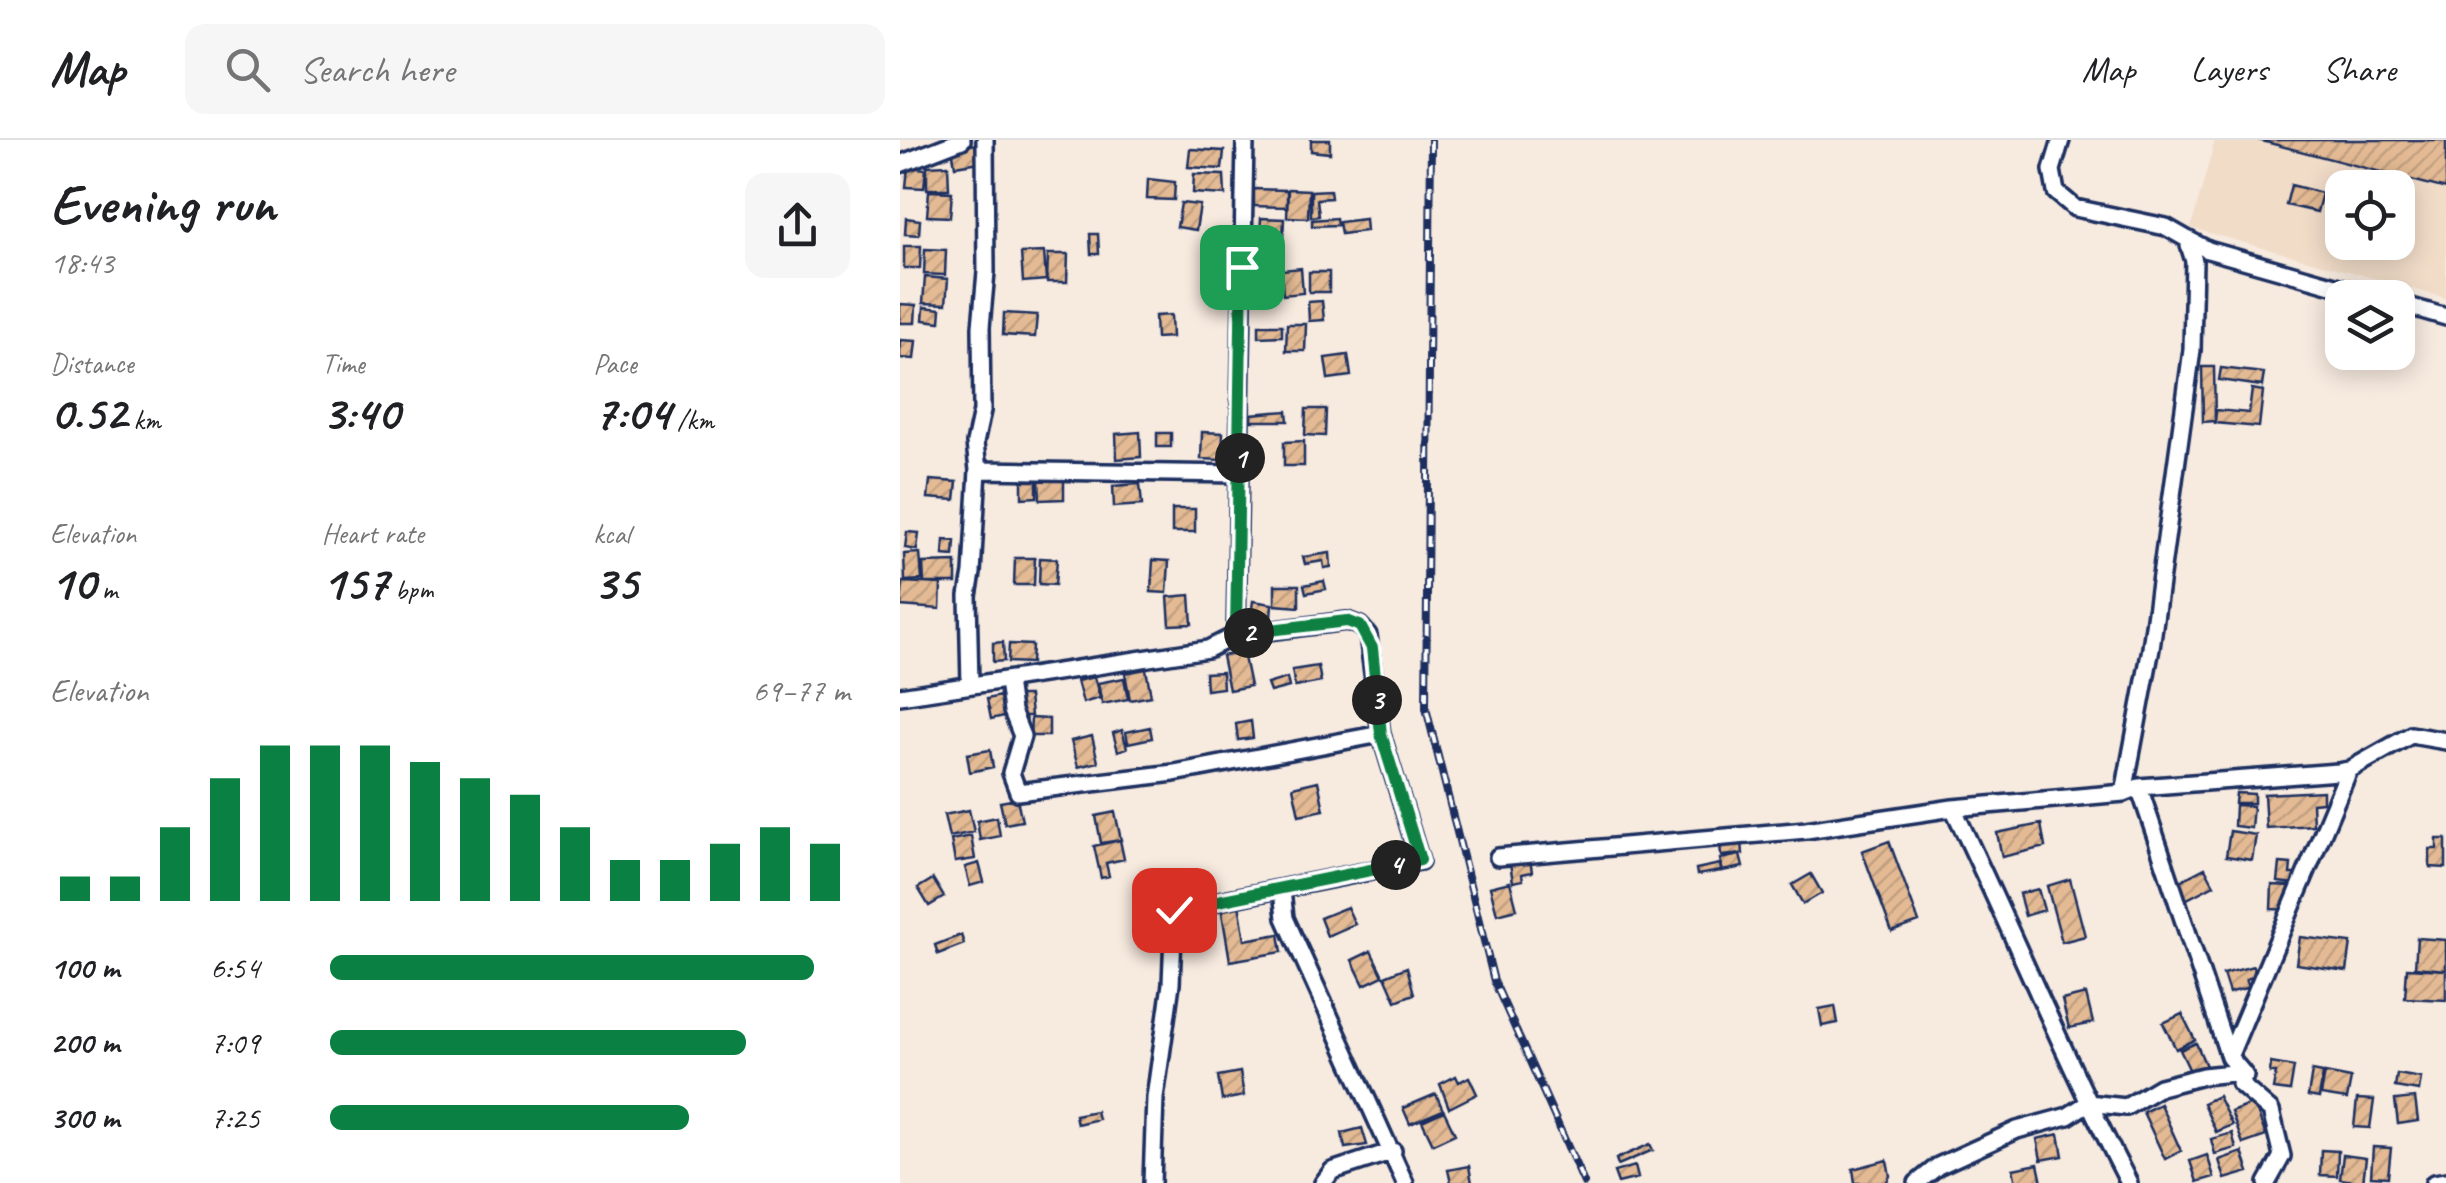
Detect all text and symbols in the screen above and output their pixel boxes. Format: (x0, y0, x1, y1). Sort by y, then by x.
search box (185, 24, 885, 114)
text: Map (50, 39, 125, 99)
icon: search (220, 42, 275, 97)
text: Search here (300, 46, 454, 93)
text: Map (2082, 47, 2135, 92)
text: Layers (2190, 47, 2268, 92)
text: Share (2323, 47, 2396, 92)
text: Evening run (50, 169, 275, 239)
map controls (2325, 170, 2415, 370)
button: locate (2325, 170, 2415, 260)
button: share (745, 173, 850, 278)
pin (1200, 225, 1285, 310)
icon: arrive (1215, 240, 1270, 295)
text: 18:43 (50, 242, 114, 283)
button: layers (2325, 280, 2415, 370)
text: Distance (50, 346, 134, 381)
text: Time (322, 346, 365, 381)
text: Pace (593, 346, 636, 381)
text: 0.52 (50, 381, 127, 444)
text: 3:40 (322, 381, 399, 444)
text: 7:04 (593, 381, 671, 444)
text: km (127, 402, 161, 437)
text: /km (671, 402, 714, 437)
pin: 1 (1215, 433, 1265, 483)
text: 1 (1234, 440, 1246, 475)
text: Elevation (50, 516, 136, 551)
text: Heart rate (322, 516, 424, 551)
text: kcal (593, 516, 630, 551)
text: 10 (50, 551, 95, 614)
text: 157 (322, 551, 388, 614)
text: 35 (593, 551, 638, 614)
text: m (95, 572, 117, 607)
text: bpm (388, 572, 433, 607)
pin: 2 (1224, 608, 1274, 658)
text: 2 (1243, 615, 1255, 650)
text: Elevation (50, 670, 148, 711)
text: 69–77 m (752, 670, 850, 711)
pin: 3 (1352, 675, 1402, 725)
text: 3 (1371, 682, 1383, 717)
pin: 4 (1371, 840, 1421, 890)
text: 4 (1390, 847, 1402, 882)
pin (1132, 868, 1217, 953)
icon: check (1147, 883, 1202, 938)
text: 100 m (50, 947, 119, 988)
text: 6:54 (210, 947, 260, 988)
text: 200 m (50, 1022, 119, 1063)
text: 7:09 (210, 1022, 260, 1063)
text: 300 m (50, 1097, 119, 1138)
text: 7:25 (210, 1097, 260, 1138)

